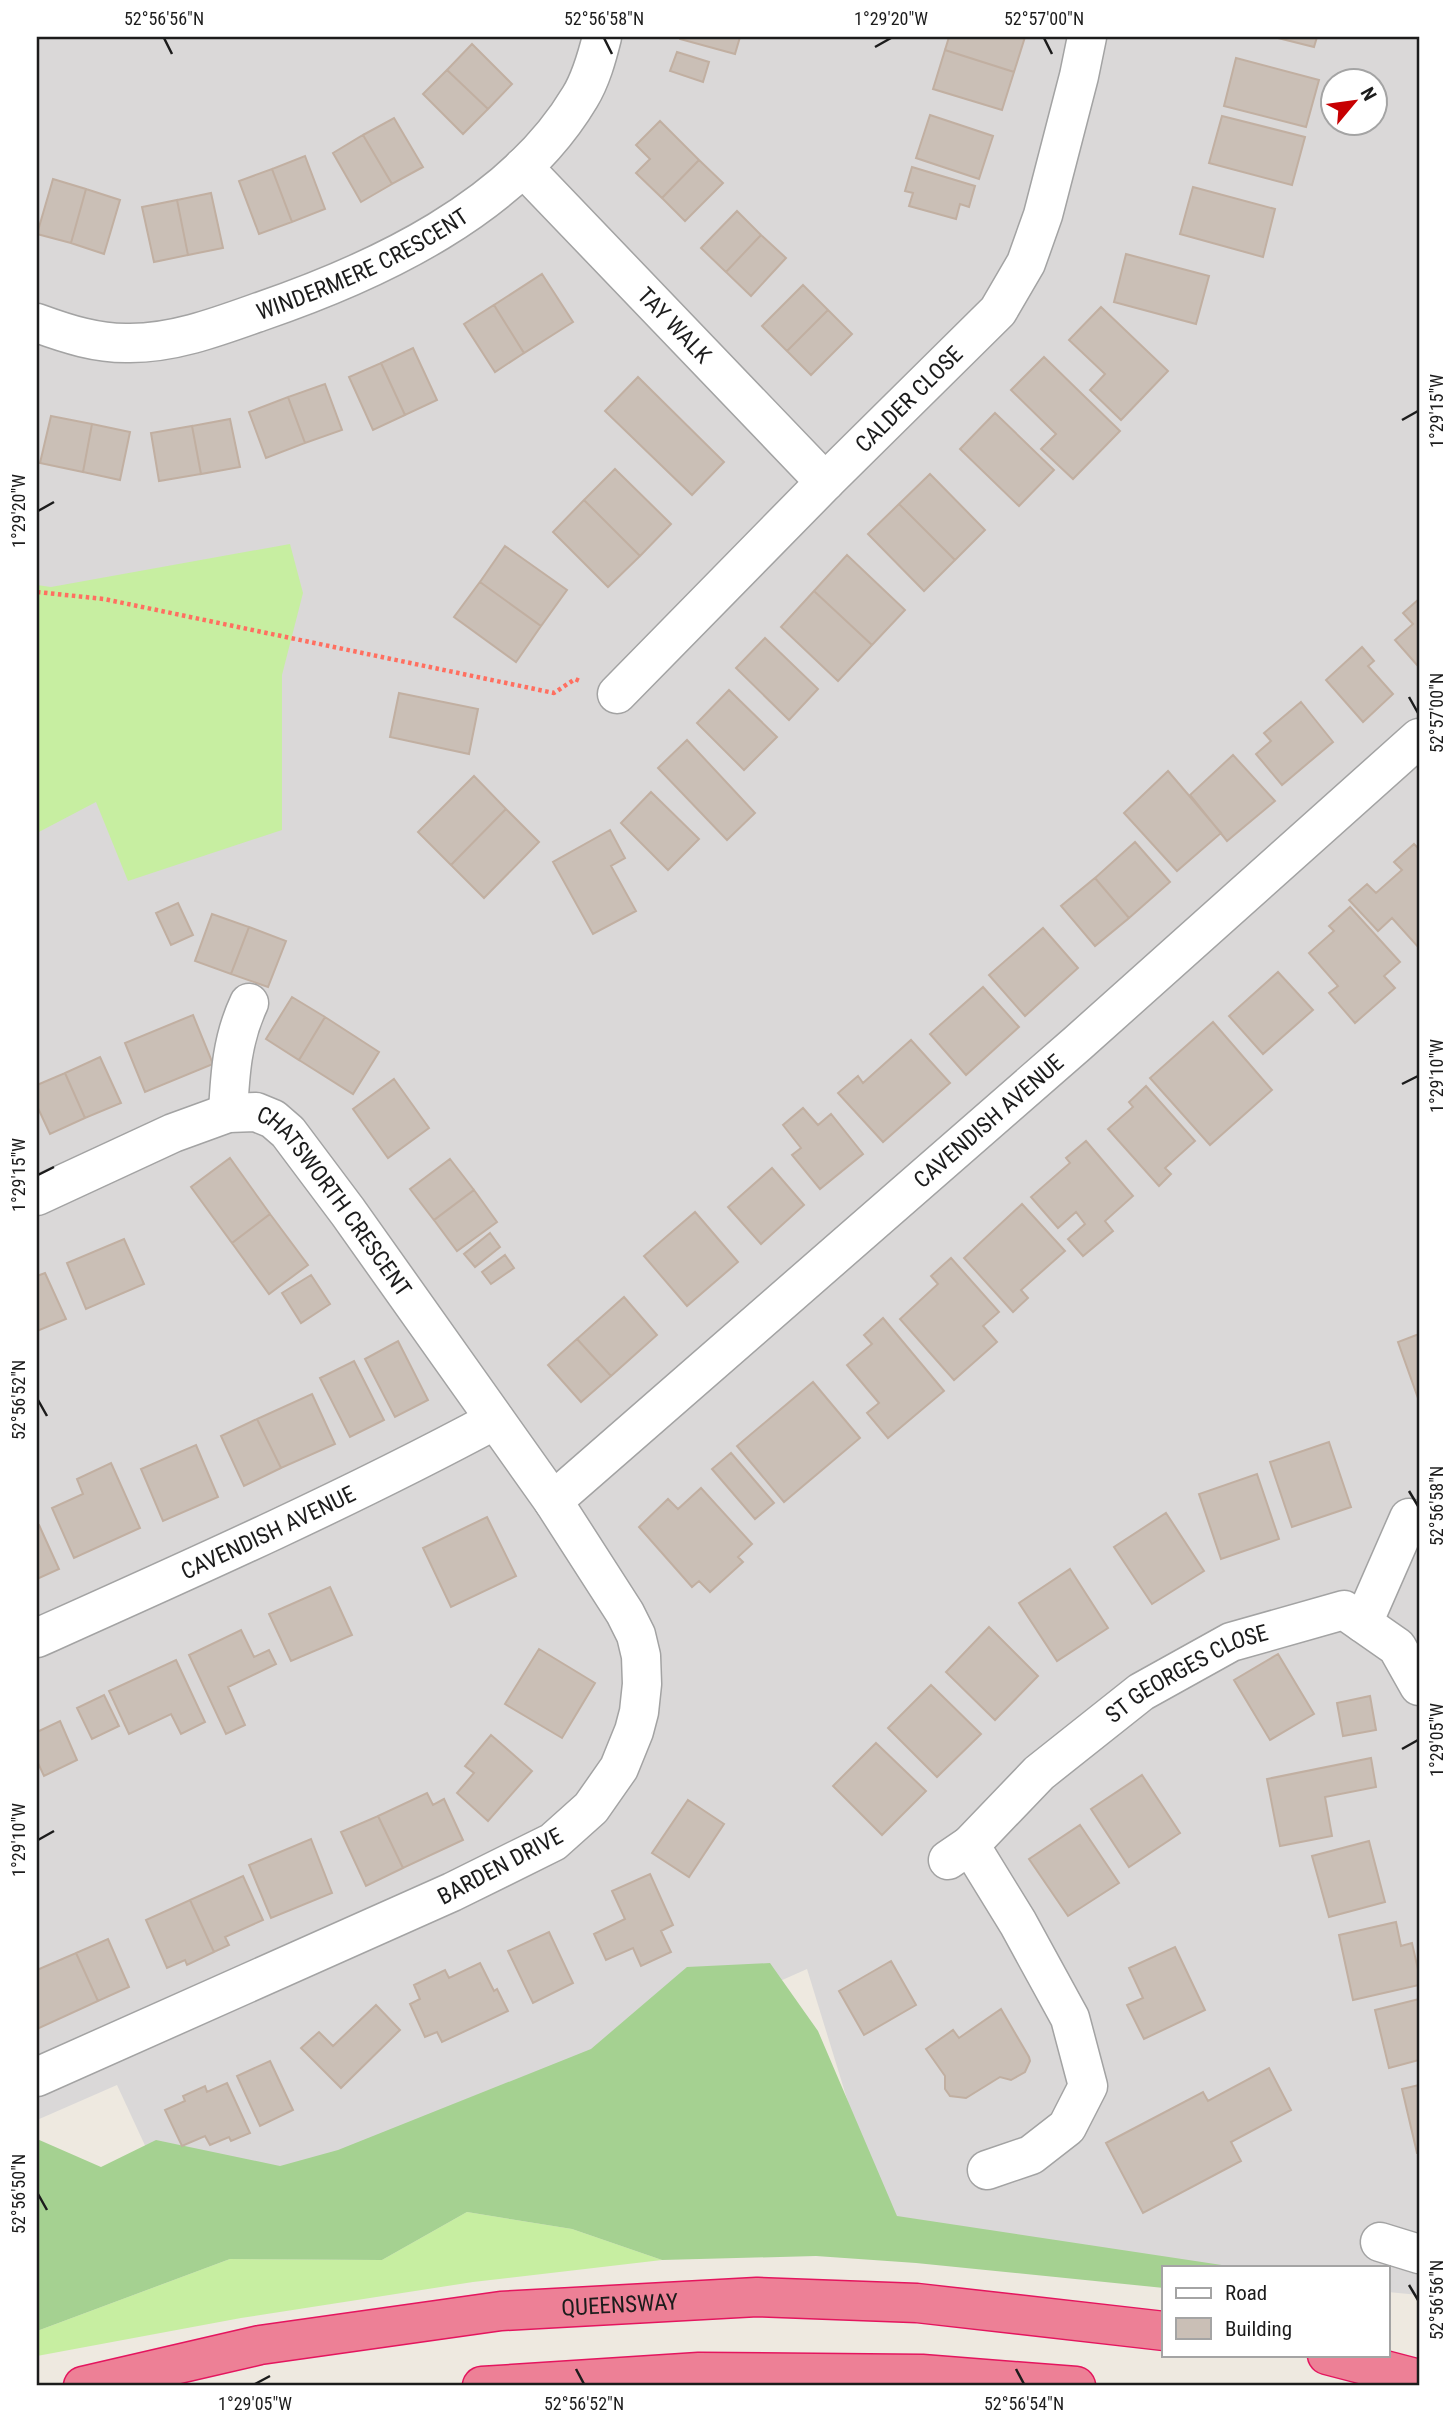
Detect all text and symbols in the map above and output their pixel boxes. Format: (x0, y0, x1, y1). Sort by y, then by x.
text: 52°56'56"N (124, 8, 204, 29)
text: 52°56'58"N (564, 8, 644, 29)
text: 1°29'20"W (854, 8, 928, 29)
text: 52°57'00"N (1004, 8, 1084, 29)
north arrow (1320, 66, 1390, 136)
text: N (1356, 83, 1381, 105)
street label: WINDERMERE CRESCENT (253, 203, 473, 326)
street label: TAY WALK (632, 282, 717, 369)
street label: CALDER CLOSE (850, 341, 968, 458)
text: 1°29'15"W (1426, 374, 1447, 448)
text: 1°29'20"W (8, 474, 29, 548)
text: 52°57'00"N (1426, 673, 1447, 753)
text: 1°29'10"W (1426, 1039, 1447, 1113)
street label: CAVENDISH AVENUE (909, 1049, 1069, 1194)
street label: CHATSWORTH CRESCENT (253, 1101, 417, 1302)
text: 1°29'15"W (8, 1138, 29, 1212)
text: 52°56'52"N (8, 1360, 29, 1440)
text: 52°56'58"N (1426, 1466, 1447, 1546)
street label: CAVENDISH AVENUE (177, 1480, 360, 1585)
street label: ST GEORGES CLOSE (1100, 1619, 1271, 1729)
text: 1°29'05"W (1426, 1703, 1447, 1777)
text: 1°29'10"W (8, 1803, 29, 1877)
street label: BARDEN DRIVE (433, 1822, 567, 1911)
text: 52°56'50"N (8, 2154, 29, 2234)
text: 52°56'56"N (1426, 2260, 1447, 2340)
legend (1162, 2266, 1390, 2356)
text: Road (1225, 2281, 1267, 2305)
street label: QUEENSWAY (561, 2288, 679, 2322)
text: Building (1225, 2317, 1292, 2341)
text: 1°29'05"W (218, 2393, 292, 2414)
text: 52°56'52"N (544, 2393, 624, 2414)
text: 52°56'54"N (984, 2393, 1064, 2414)

